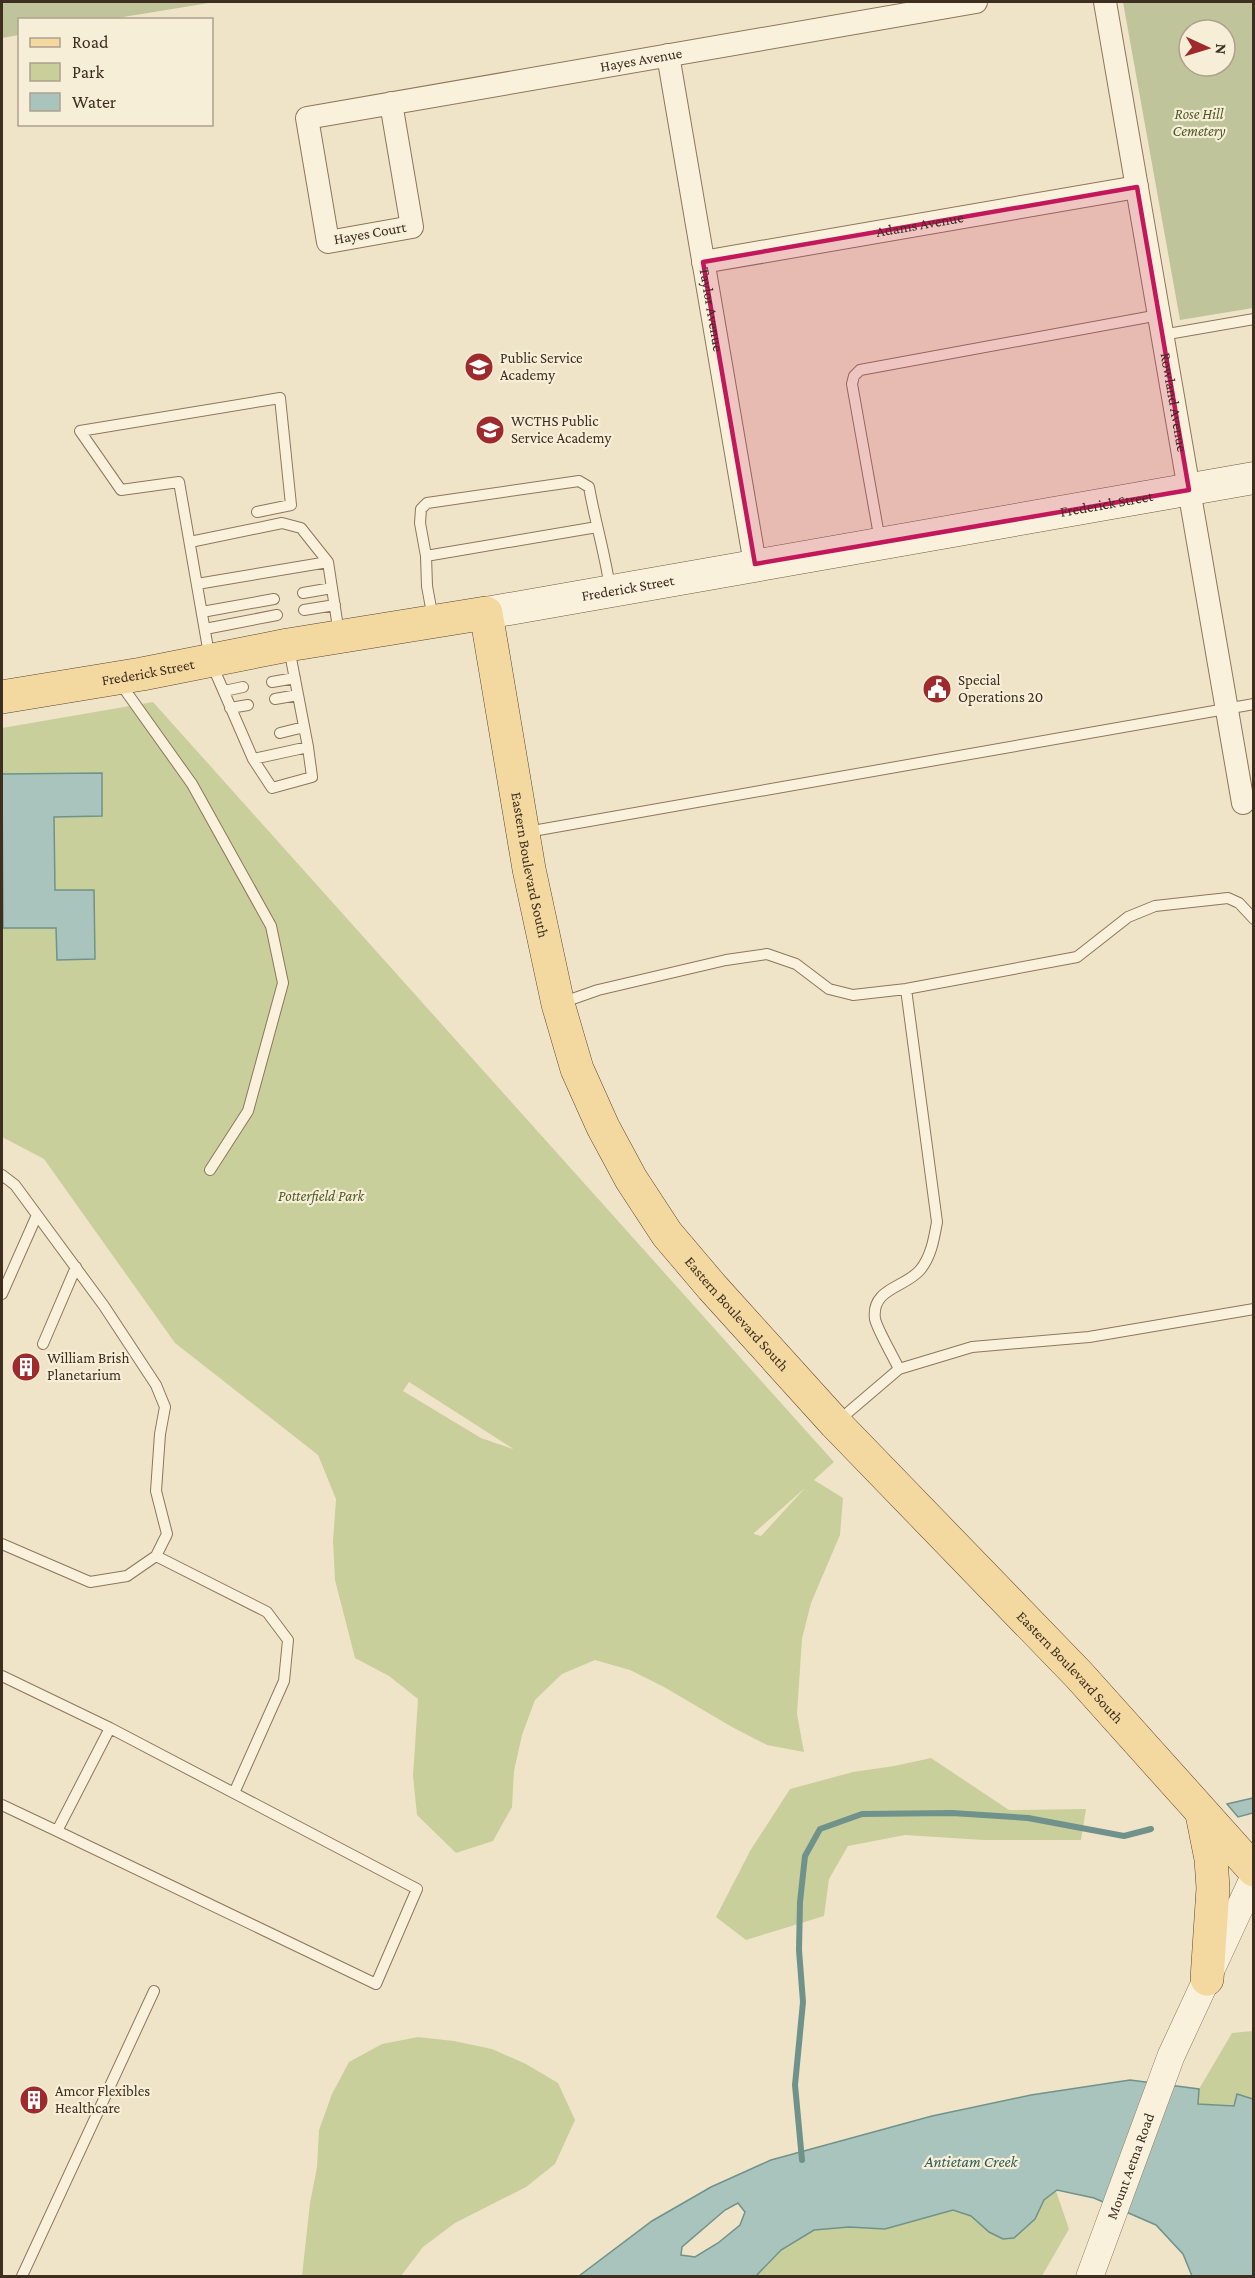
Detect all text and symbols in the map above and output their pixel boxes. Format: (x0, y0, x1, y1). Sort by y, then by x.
legend (18, 18, 213, 126)
north arrow (1177, 18, 1237, 78)
text: Road (72, 32, 109, 52)
text: N (1213, 43, 1230, 55)
street label: Hayes Avenue (599, 45, 684, 75)
text: Park (72, 62, 104, 82)
text: Water (72, 92, 117, 112)
park label: Rose Hill Cemetery (1172, 106, 1226, 140)
street label: Adams Avenue (875, 209, 965, 240)
street label: Hayes Court (333, 219, 409, 248)
street label: Taylor Avenue (696, 266, 727, 353)
place label: Public Service Academy (500, 350, 583, 384)
school or university icon: Public Service Academy (463, 351, 495, 383)
street label: Rowland Avenue (1158, 351, 1190, 453)
place label: WCTHS Public Service Academy (511, 413, 612, 447)
school or university icon: WCTHS Public Service Academy (474, 414, 506, 446)
street label: Frederick Street (1059, 488, 1155, 520)
street label: Frederick Street (580, 572, 677, 604)
street label: Frederick Street (100, 656, 197, 689)
place label: Special Operations 20 (958, 672, 1043, 706)
public building icon: Special Operations 20 (921, 673, 953, 705)
street label: Eastern Boulevard South (508, 791, 552, 939)
park label: Potterfield Park (278, 1188, 365, 1205)
street label: Eastern Boulevard South (682, 1253, 792, 1374)
place label: William Brish Planetarium (47, 1350, 130, 1383)
building icon: William Brish Planetarium (10, 1351, 42, 1383)
street label: Eastern Boulevard South (1014, 1608, 1126, 1727)
place label: Amcor Flexibles Healthcare (55, 2083, 150, 2116)
building icon: Amcor Flexibles Healthcare (18, 2084, 50, 2116)
street label: Mount Aetna Road (1104, 2111, 1157, 2222)
water label: Antietam Creek (923, 2153, 1019, 2170)

